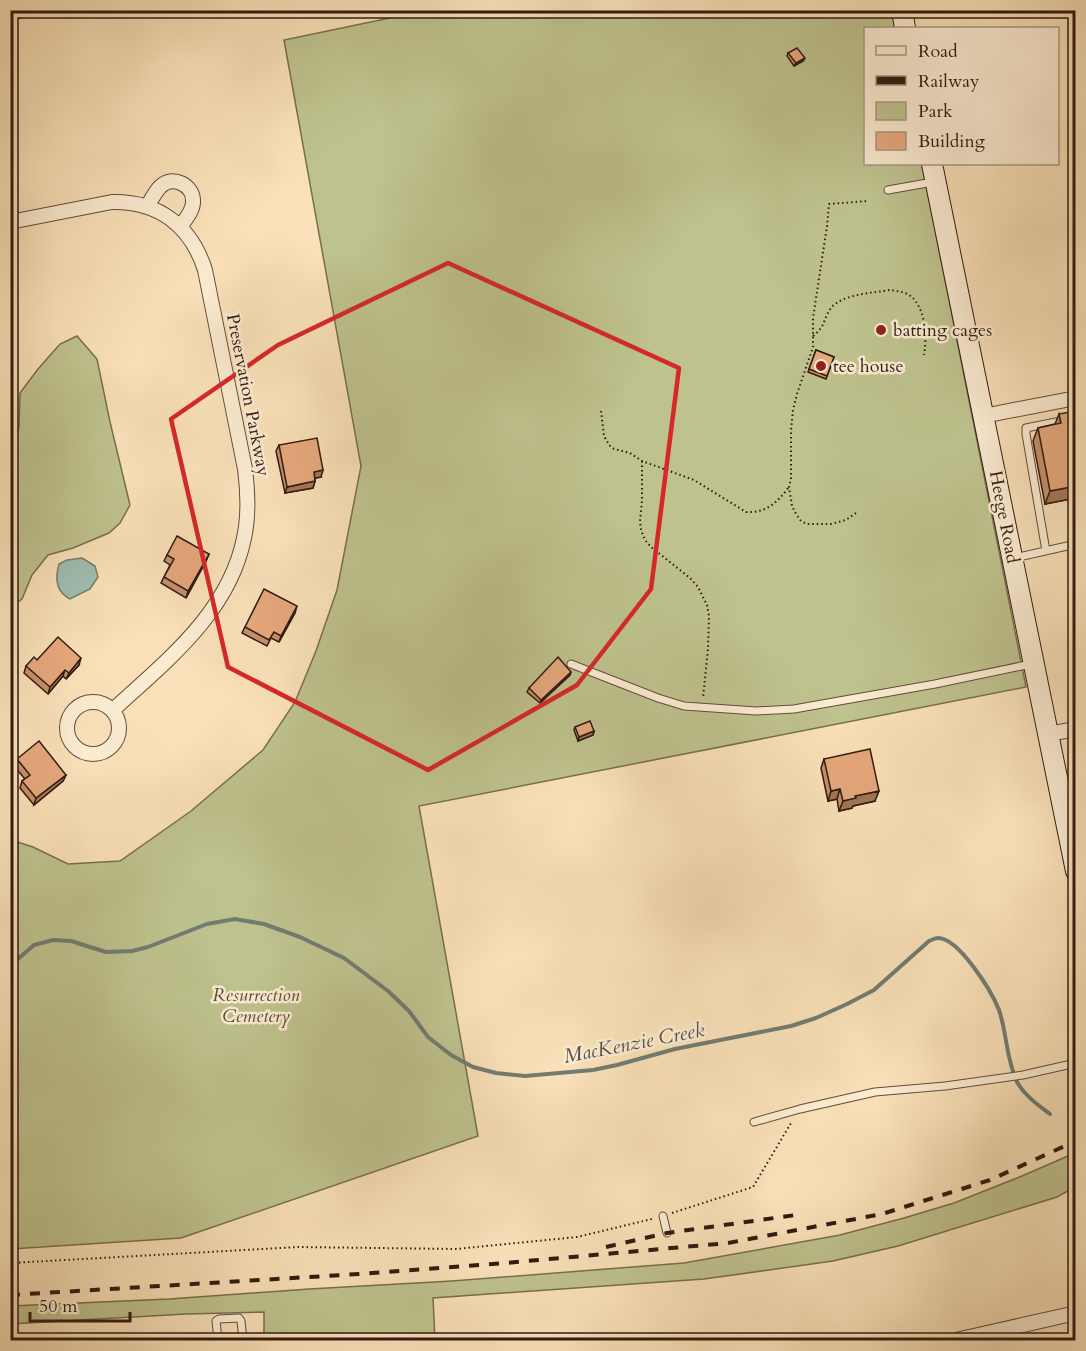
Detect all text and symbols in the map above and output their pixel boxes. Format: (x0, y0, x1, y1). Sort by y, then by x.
legend (864, 27, 1059, 165)
text: Road (918, 39, 958, 64)
text: Railway (918, 69, 980, 94)
text: Park (918, 99, 953, 124)
text: Building (918, 129, 986, 154)
street label: Preservation Parkway (220, 312, 276, 479)
place label: batting cages (893, 318, 992, 343)
marker: batting cages (874, 323, 888, 337)
place label: tee house (833, 354, 904, 379)
marker: tee house (814, 359, 828, 373)
street label: Heege Road (983, 468, 1025, 566)
park label: Resurrection Cemetery (213, 983, 300, 1029)
water label: MacKenzie Creek (561, 1016, 707, 1070)
scale bar (30, 1285, 130, 1323)
text: 50 m (39, 1294, 78, 1319)

